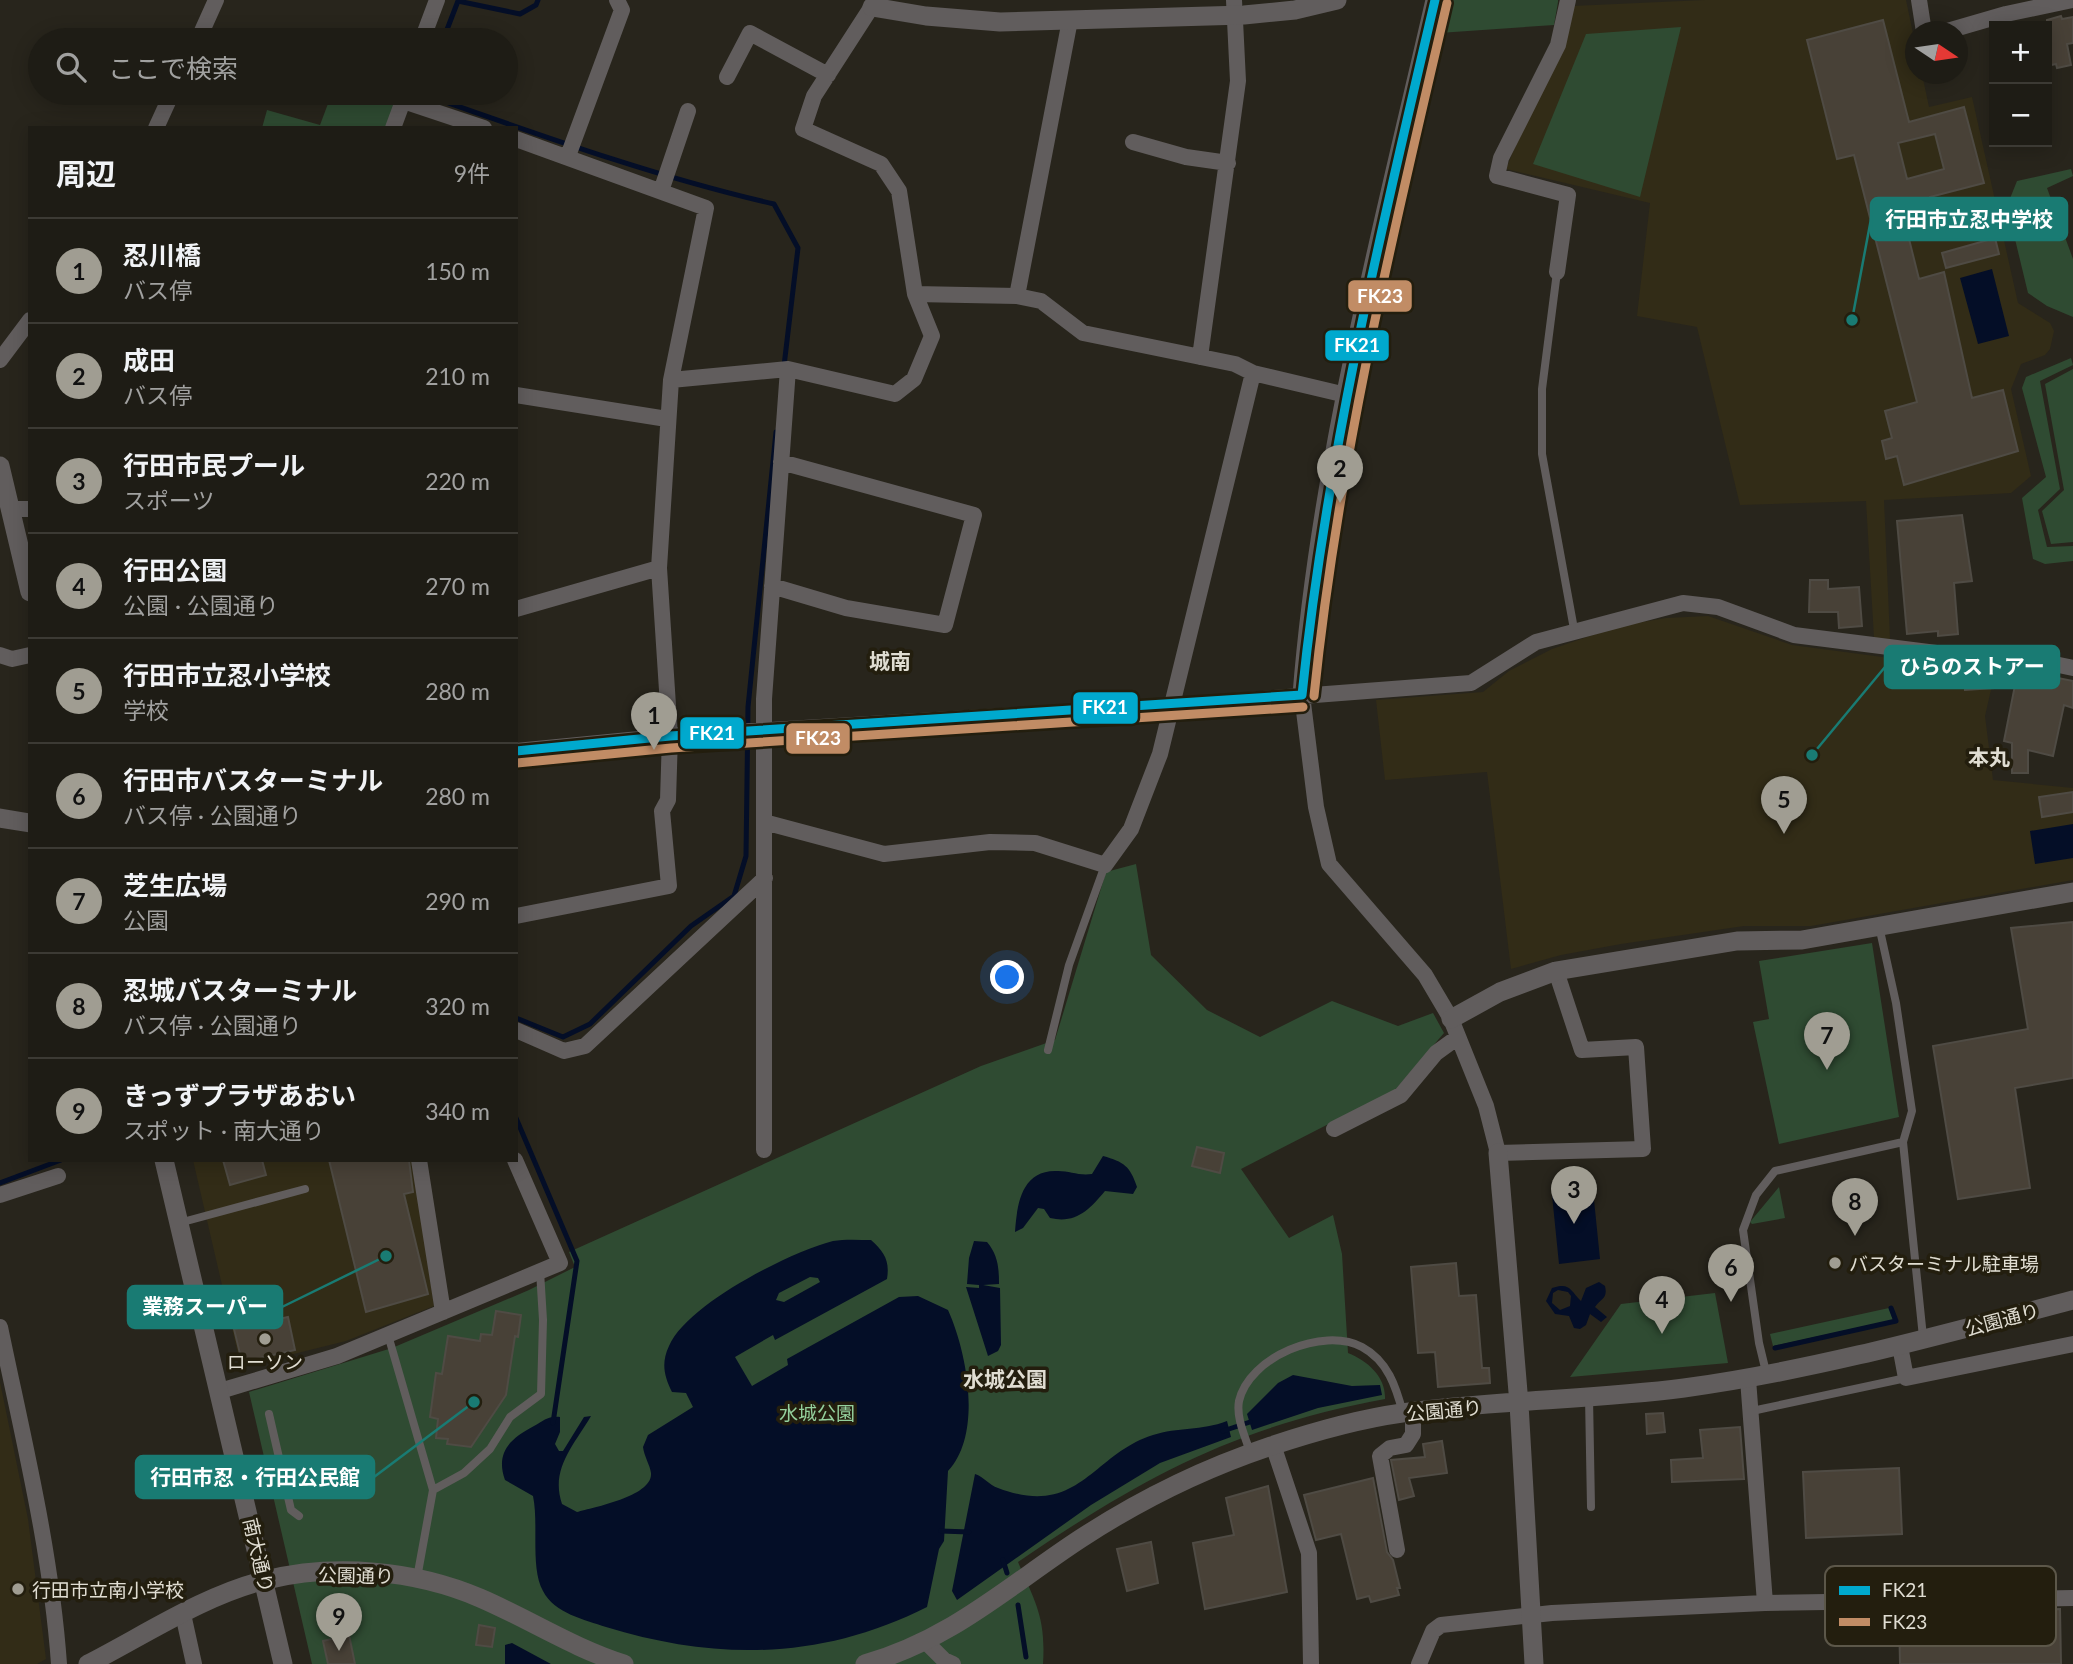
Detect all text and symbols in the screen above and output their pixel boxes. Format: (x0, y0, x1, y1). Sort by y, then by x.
north arrow (1905, 21, 1968, 84)
map controls (1989, 21, 2052, 147)
button: + (1989, 21, 2052, 84)
search box (28, 28, 518, 105)
icon: search (52, 48, 90, 86)
text: ここで検索 (108, 52, 238, 84)
button: − (1989, 84, 2052, 147)
text: 周辺 (56, 155, 116, 191)
text: 9件 (454, 159, 490, 187)
callout: 行田市立忍中学校 (1871, 198, 2067, 240)
text: 行田市立忍中学校 (1885, 206, 2053, 231)
text: 忍川橋 (123, 239, 201, 271)
text: 1 (72, 257, 86, 285)
text: 150 m (425, 257, 490, 285)
text: バス停 (123, 276, 192, 304)
line badge: FK23 (1347, 279, 1413, 313)
text: FK23 (1357, 284, 1403, 307)
line badge: FK21 (1324, 329, 1390, 362)
text: FK21 (1334, 333, 1380, 356)
text: 成田 (123, 344, 175, 376)
text: 2 (72, 362, 86, 390)
text: 210 m (425, 362, 490, 390)
text: バス停 (123, 381, 192, 409)
pin: 2 (1317, 445, 1363, 503)
text: 行田市民プール (123, 449, 305, 481)
text: 3 (72, 467, 86, 495)
text: 220 m (425, 467, 490, 495)
text: スポーツ (123, 486, 215, 514)
text: 行田公園 (123, 554, 227, 586)
text: 4 (72, 572, 86, 600)
text: 270 m (425, 572, 490, 600)
text: 公園 · 公園通り (123, 591, 279, 619)
callout: ひらのストアー (1885, 646, 2059, 688)
district label: 城南 (869, 648, 911, 673)
text: ひらのストアー (1899, 653, 2045, 678)
text: 行田市立忍小学校 (123, 659, 331, 691)
text: 5 (72, 677, 86, 705)
text: 280 m (425, 677, 490, 705)
line badge: FK21 (1072, 691, 1139, 725)
pin: 1 (631, 692, 677, 750)
text: FK21 (1082, 695, 1128, 718)
text: 学校 (123, 696, 169, 724)
line badge: FK21 (679, 716, 745, 750)
text: FK21 (689, 721, 735, 744)
line badge: FK23 (785, 722, 851, 755)
text: FK23 (795, 726, 841, 749)
district label: 本丸 (1968, 744, 2010, 769)
text: 行田市バスターミナル (123, 764, 383, 796)
pin: 5 (1761, 776, 1807, 834)
text: 6 (72, 782, 86, 810)
text: 280 m (425, 782, 490, 810)
text: バス停 · 公園通り (123, 801, 302, 829)
text: 芝生広場 (123, 869, 227, 901)
text: 7 (72, 887, 86, 915)
text: 290 m (425, 887, 490, 915)
text: 公園 (123, 906, 169, 934)
your location (990, 960, 1024, 994)
text: 忍城バスターミナル (123, 974, 357, 1006)
text: 8 (72, 992, 86, 1020)
text: 320 m (425, 992, 490, 1020)
text: バス停 · 公園通り (123, 1011, 302, 1039)
pin: 7 (1804, 1012, 1850, 1070)
text: きっずプラザあおい (123, 1079, 356, 1111)
text: 9 (72, 1097, 86, 1125)
text: 340 m (425, 1097, 490, 1125)
text: スポット · 南大通り (123, 1116, 325, 1144)
pin: 3 (1551, 1166, 1597, 1224)
pin: 8 (1832, 1178, 1878, 1236)
pin: 6 (1708, 1244, 1754, 1302)
place label: バスターミナル駐車場 (1849, 1252, 2039, 1275)
marker: バスターミナル駐車場 (1827, 1255, 1843, 1271)
pin: 4 (1639, 1276, 1685, 1334)
callout: 業務スーパー (128, 1286, 282, 1328)
text: 業務スーパー (142, 1293, 268, 1318)
street label: 公園通り (1962, 1298, 2042, 1340)
marker: ローソン (257, 1331, 273, 1347)
place label: ローソン (227, 1350, 303, 1373)
district label: 水城公園 (963, 1366, 1047, 1391)
street label: 公園通り (1405, 1395, 1483, 1425)
park label: 水城公園 (779, 1401, 855, 1424)
callout: 行田市忍・行田公民館 (136, 1456, 374, 1498)
text: 行田市忍・行田公民館 (150, 1464, 360, 1489)
street label: 南大通り (239, 1515, 279, 1595)
street label: 公園通り (318, 1563, 394, 1587)
legend (1825, 1566, 2056, 1646)
place label: 行田市立南小学校 (32, 1578, 184, 1601)
text: FK21 (1882, 1578, 1927, 1601)
marker: 行田市立南小学校 (10, 1581, 26, 1597)
pin: 9 (316, 1593, 362, 1651)
text: FK23 (1882, 1610, 1927, 1633)

